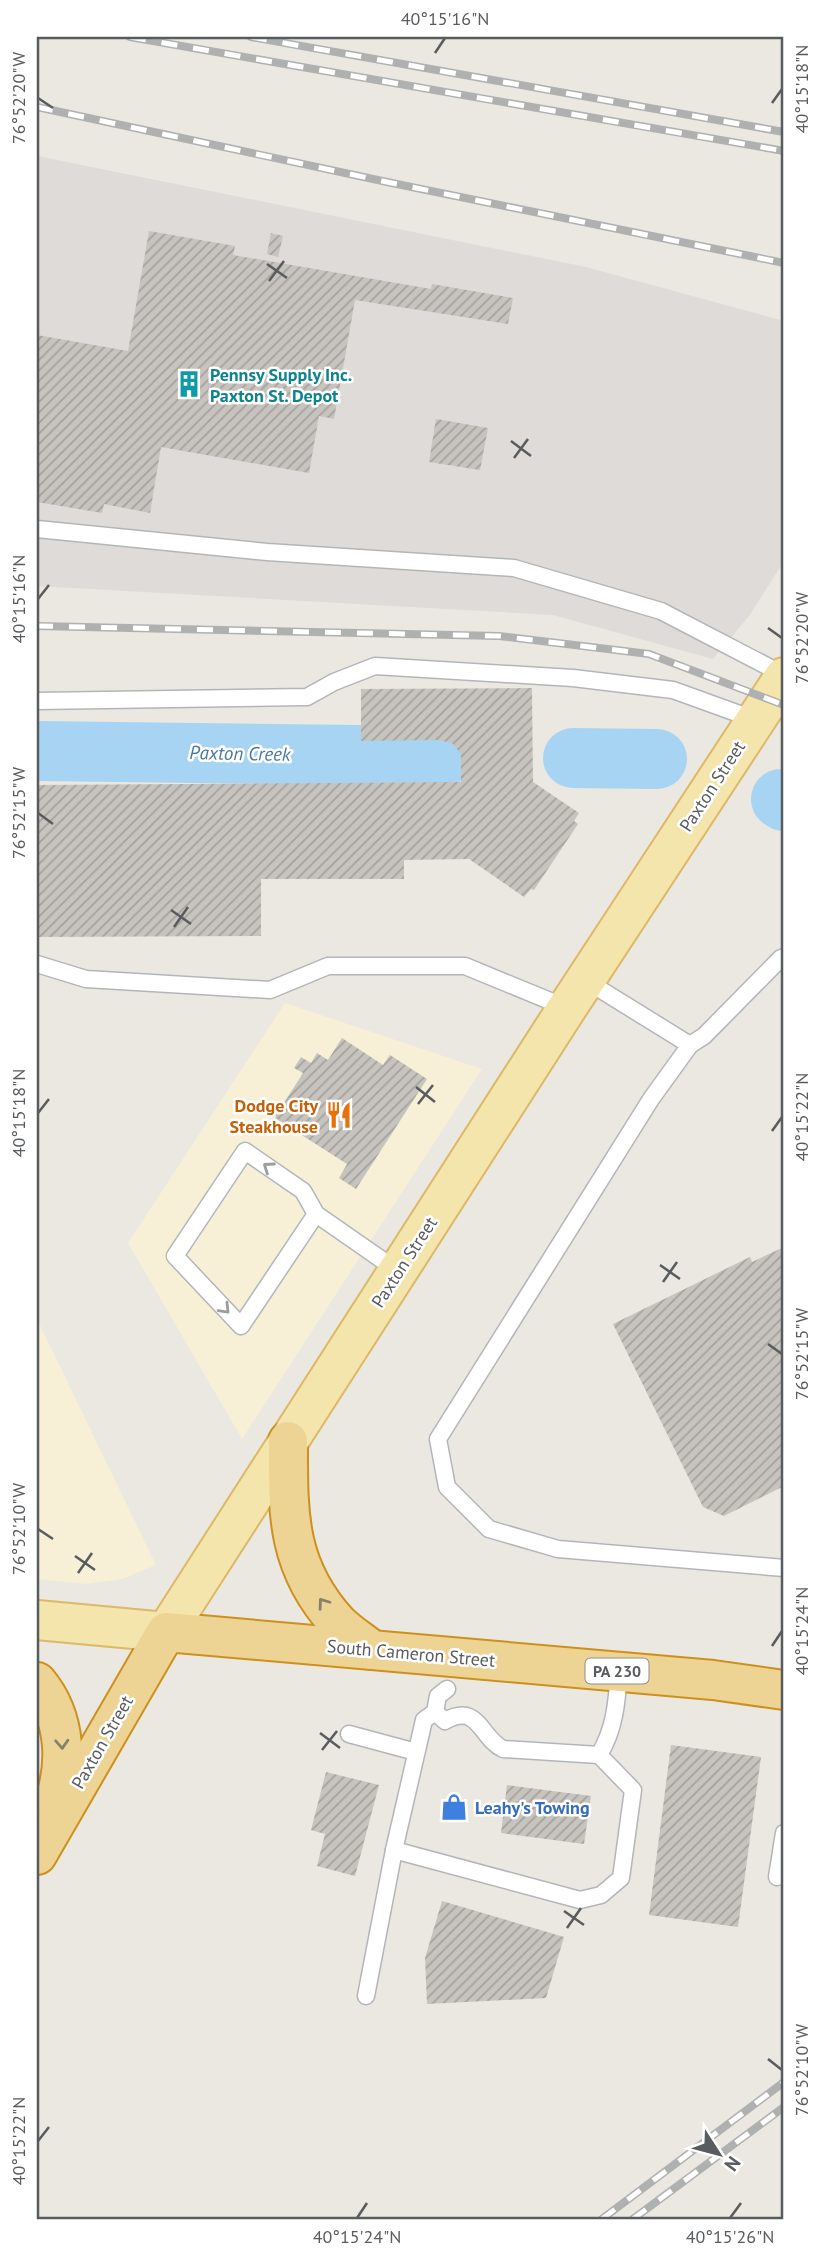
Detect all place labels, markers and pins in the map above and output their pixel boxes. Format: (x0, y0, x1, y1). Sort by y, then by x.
place label: Pennsy Supply Inc. Paxton St. Depot (210, 363, 352, 407)
building icon: Pennsy Supply Inc. Paxton St. Depot (174, 369, 204, 399)
place label: Dodge City Steakhouse (229, 1094, 318, 1138)
restaurant icon: Dodge City Steakhouse (324, 1100, 354, 1130)
shop icon: Leahy's Towing (439, 1792, 469, 1822)
place label: Leahy's Towing (475, 1796, 590, 1819)

